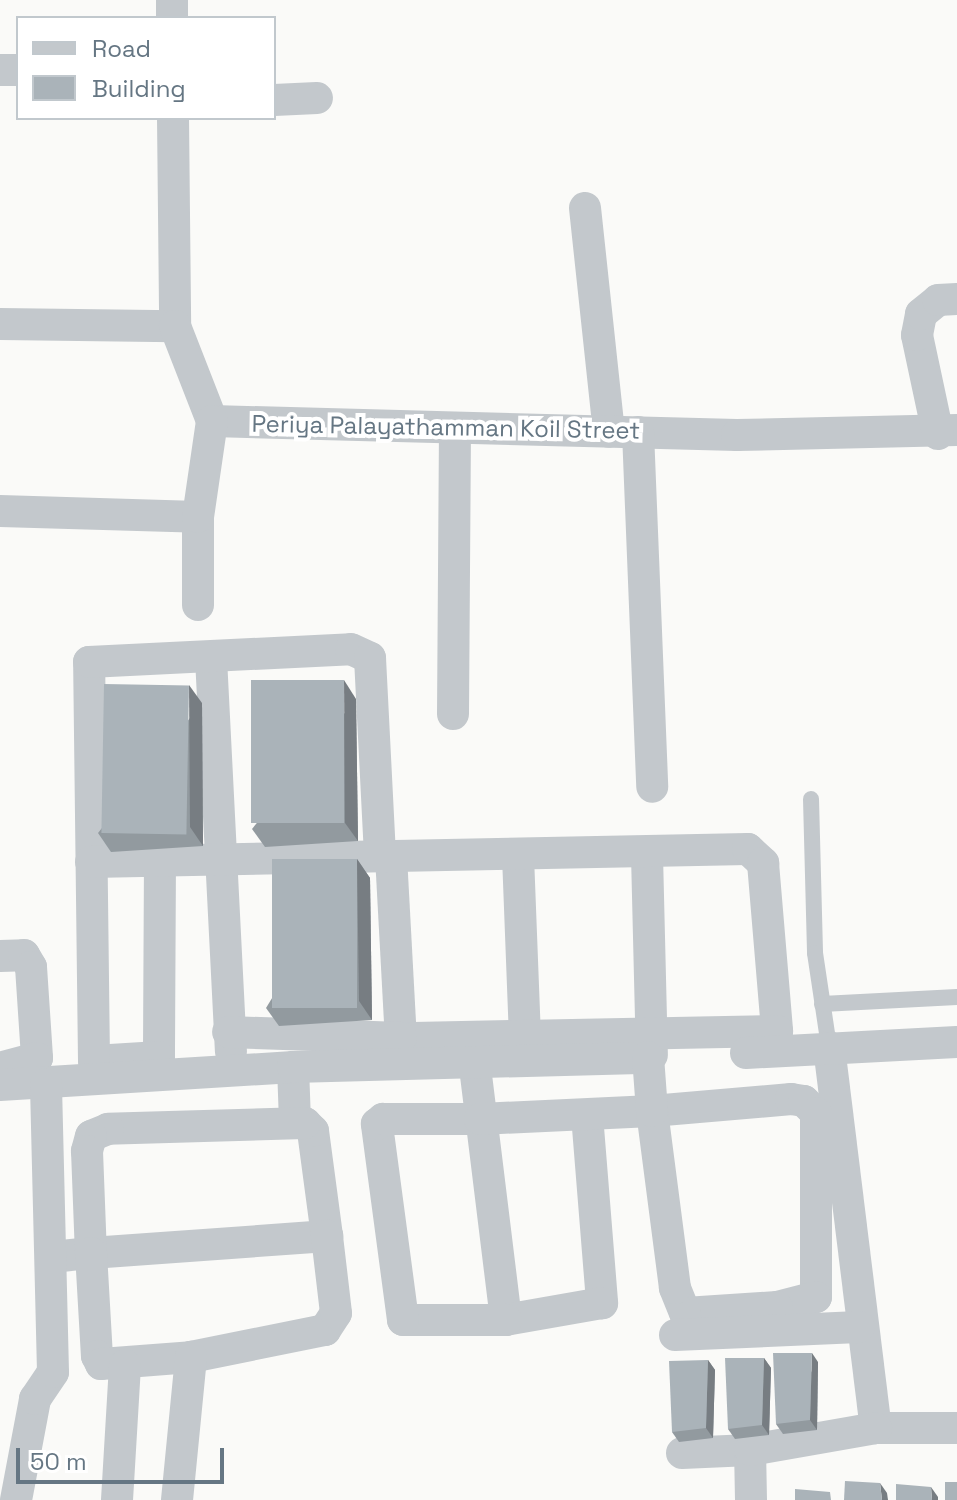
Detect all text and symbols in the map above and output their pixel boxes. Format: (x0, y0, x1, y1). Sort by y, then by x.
legend (16, 16, 276, 120)
text: Road (92, 33, 151, 64)
text: Building (92, 73, 186, 104)
street label: Periya Palayathamman Koil Street (251, 409, 641, 445)
scale bar (20, 1432, 228, 1482)
text: 50 m (30, 1446, 87, 1477)

